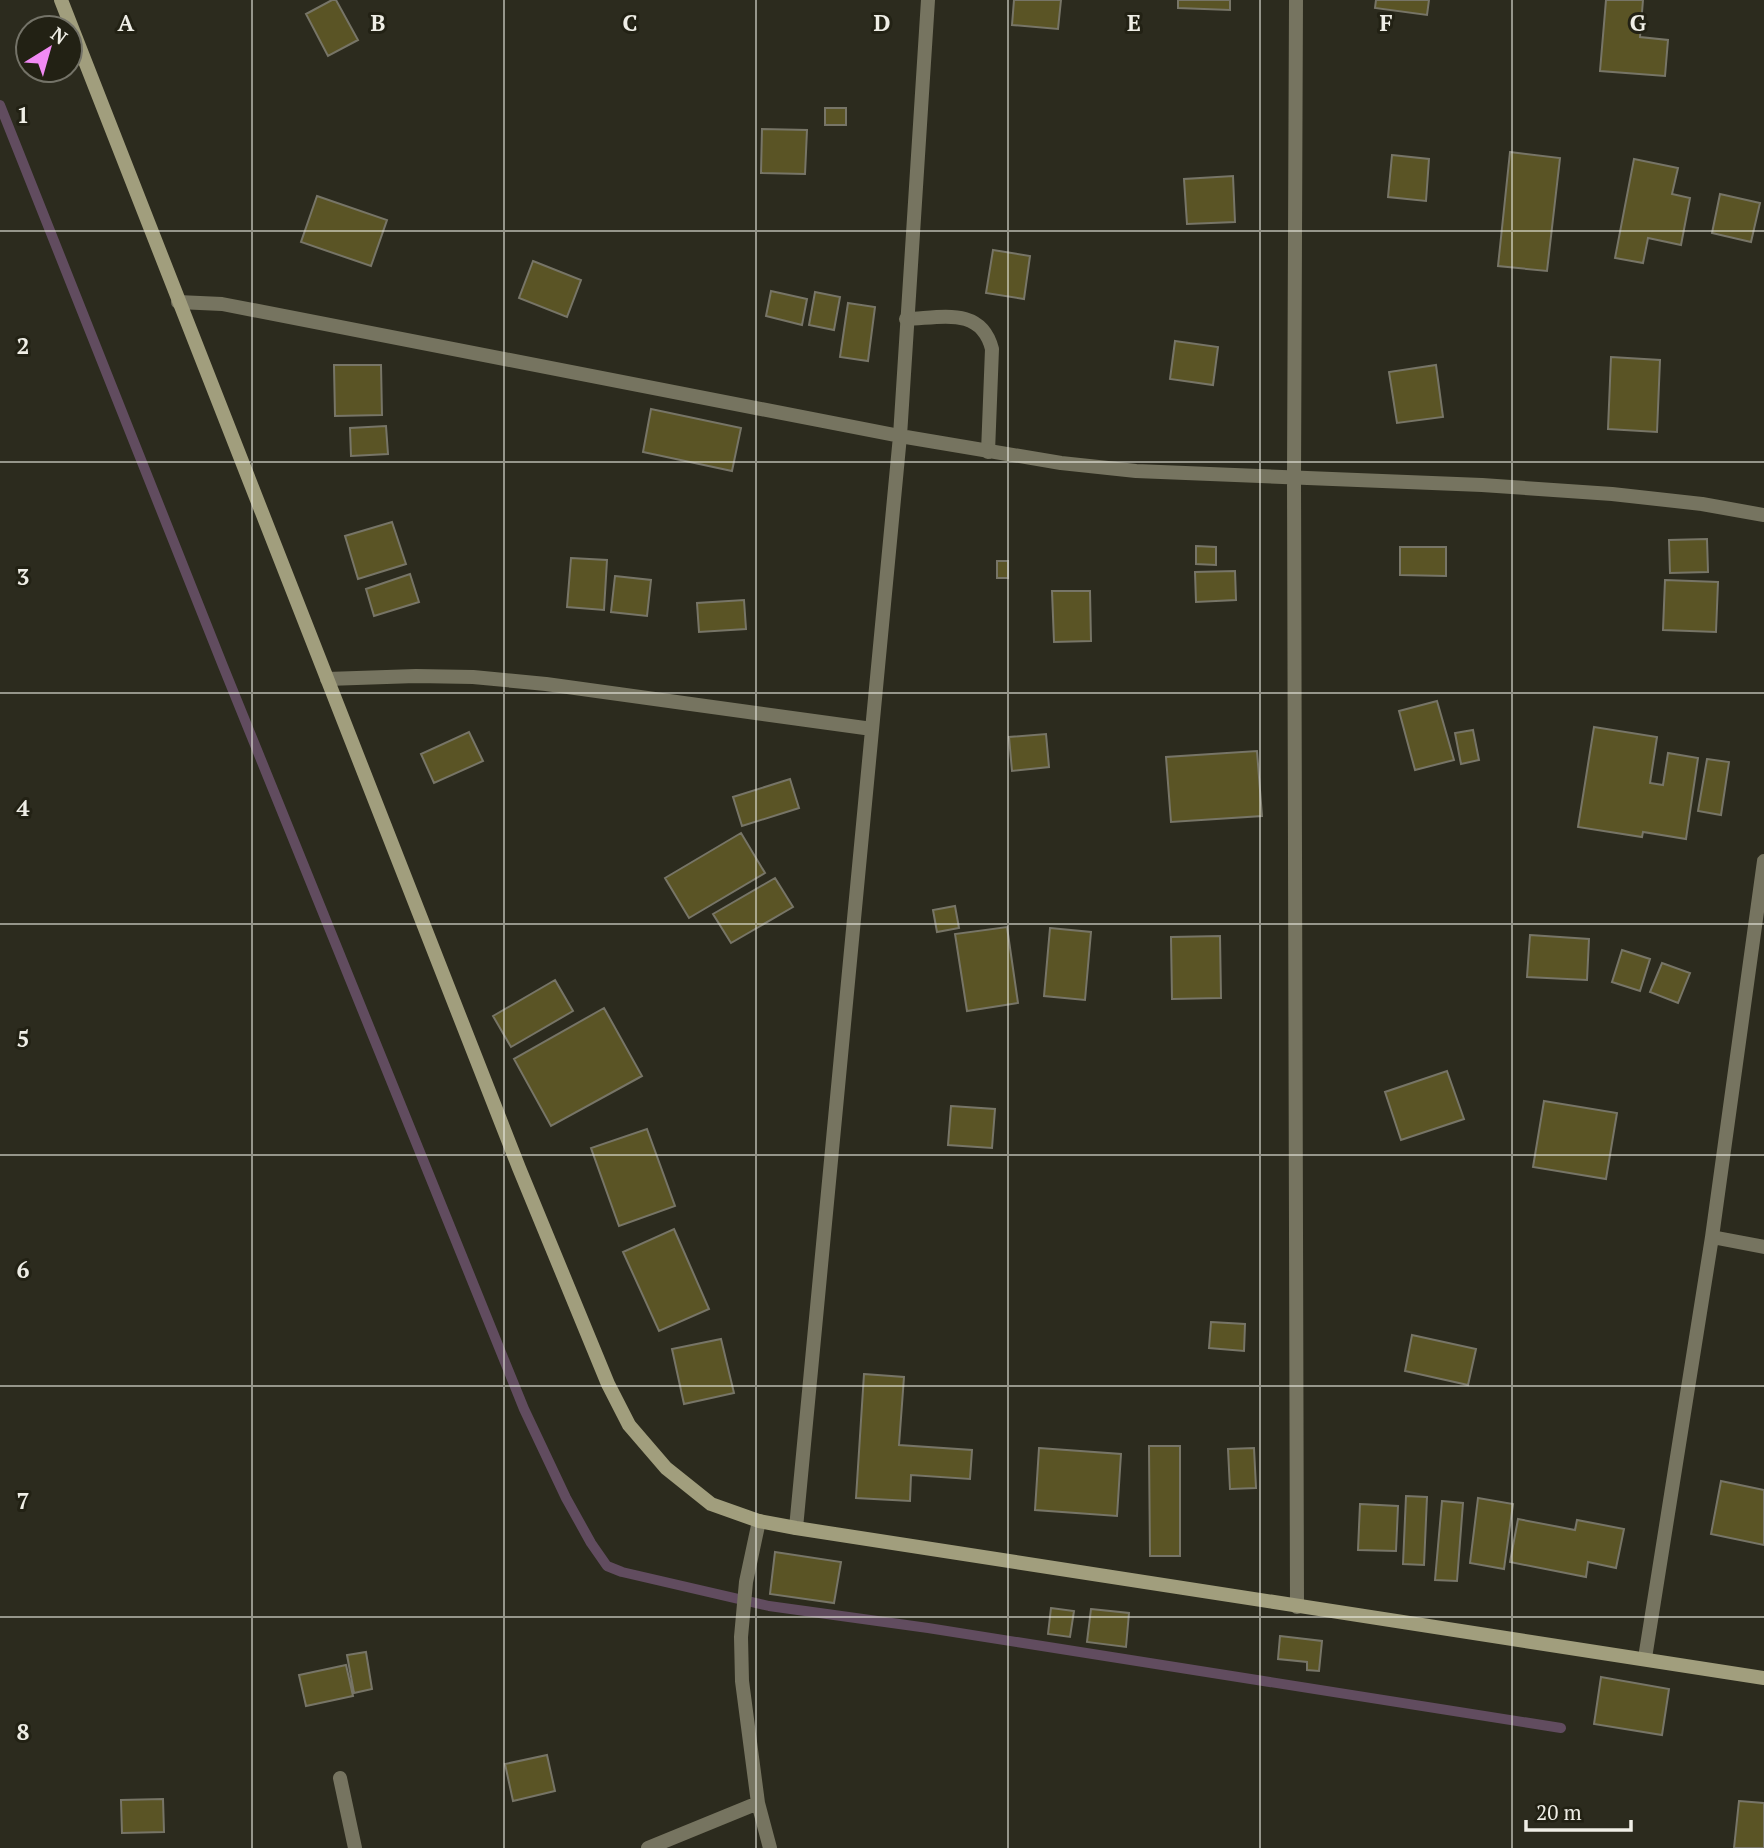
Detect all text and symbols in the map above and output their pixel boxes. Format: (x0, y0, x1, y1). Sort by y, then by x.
text: A (118, 7, 135, 38)
text: B (371, 7, 386, 38)
text: C (623, 7, 638, 38)
text: D (874, 7, 891, 38)
text: E (1127, 7, 1141, 38)
text: F (1379, 7, 1393, 38)
text: G (1630, 7, 1647, 38)
north arrow (14, 14, 84, 84)
text: N (46, 21, 73, 50)
text: 1 (17, 99, 30, 130)
text: 2 (17, 330, 30, 361)
text: 3 (17, 561, 30, 592)
text: 4 (17, 792, 30, 823)
text: 5 (17, 1023, 30, 1054)
text: 6 (17, 1254, 30, 1285)
text: 7 (17, 1485, 30, 1516)
text: 8 (17, 1716, 30, 1747)
scale bar (1526, 1788, 1631, 1832)
text: 20 m (1536, 1798, 1582, 1826)

